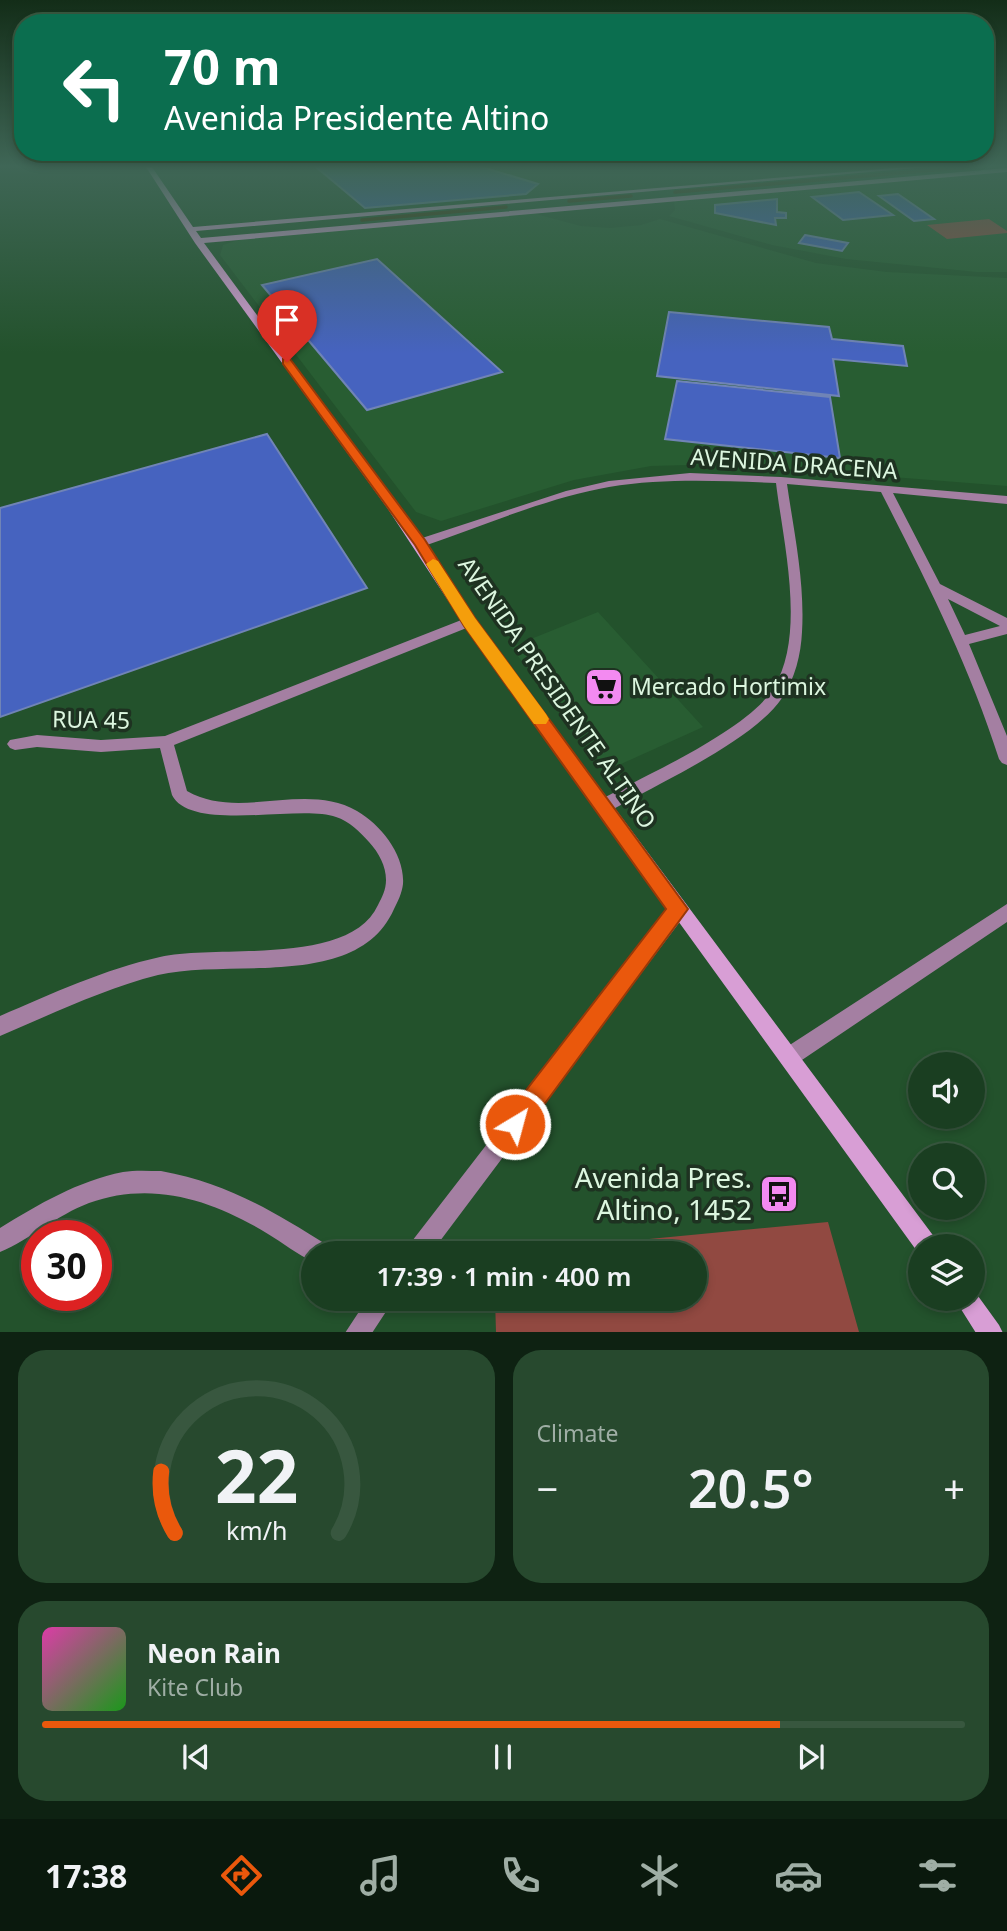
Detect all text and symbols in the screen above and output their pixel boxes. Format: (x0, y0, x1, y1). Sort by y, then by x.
text: 70 m (164, 33, 281, 99)
icon: left (49, 42, 140, 133)
text: Avenida Presidente Altino (164, 96, 549, 139)
pin (257, 290, 317, 362)
icon: arrive (268, 301, 306, 339)
street label: AVENIDA DRACENA (689, 440, 899, 486)
street label: AVENIDA PRESIDENTE ALTINO (452, 550, 664, 835)
supermarket icon: Mercado Hortimix (583, 666, 625, 708)
place label: Mercado Hortimix (631, 670, 826, 702)
street label: RUA 45 (52, 702, 130, 736)
map controls (908, 1052, 985, 1311)
button: sound (908, 1052, 985, 1129)
position arrow (478, 1087, 552, 1161)
button: search (908, 1143, 985, 1220)
place label: Avenida Pres. Altino, 1452 (575, 1158, 752, 1228)
bus stop icon: Avenida Pres. Altino, 1452 (758, 1173, 800, 1215)
speed limit sign: 30 (21, 1220, 112, 1311)
button: layers (908, 1234, 985, 1311)
text: 17:39 · 1 min · 400 m (377, 1258, 631, 1294)
text: Climate (537, 1417, 619, 1449)
text: 22 (215, 1425, 298, 1524)
text: 20.5° (688, 1452, 814, 1523)
text: − (537, 1462, 558, 1514)
text: + (943, 1462, 965, 1514)
text: km/h (225, 1512, 287, 1546)
text: Neon Rain (147, 1635, 281, 1671)
text: Kite Club (147, 1671, 243, 1703)
icon: previous (177, 1738, 215, 1776)
icon: pause (484, 1738, 522, 1776)
icon: next (792, 1738, 830, 1776)
icon: directions (217, 1851, 266, 1900)
icon: music (356, 1851, 405, 1900)
icon: phone (496, 1851, 545, 1900)
icon: climate (635, 1851, 684, 1900)
icon: car (774, 1851, 823, 1900)
icon: filters (913, 1851, 962, 1900)
text: 17:38 (45, 1854, 127, 1897)

